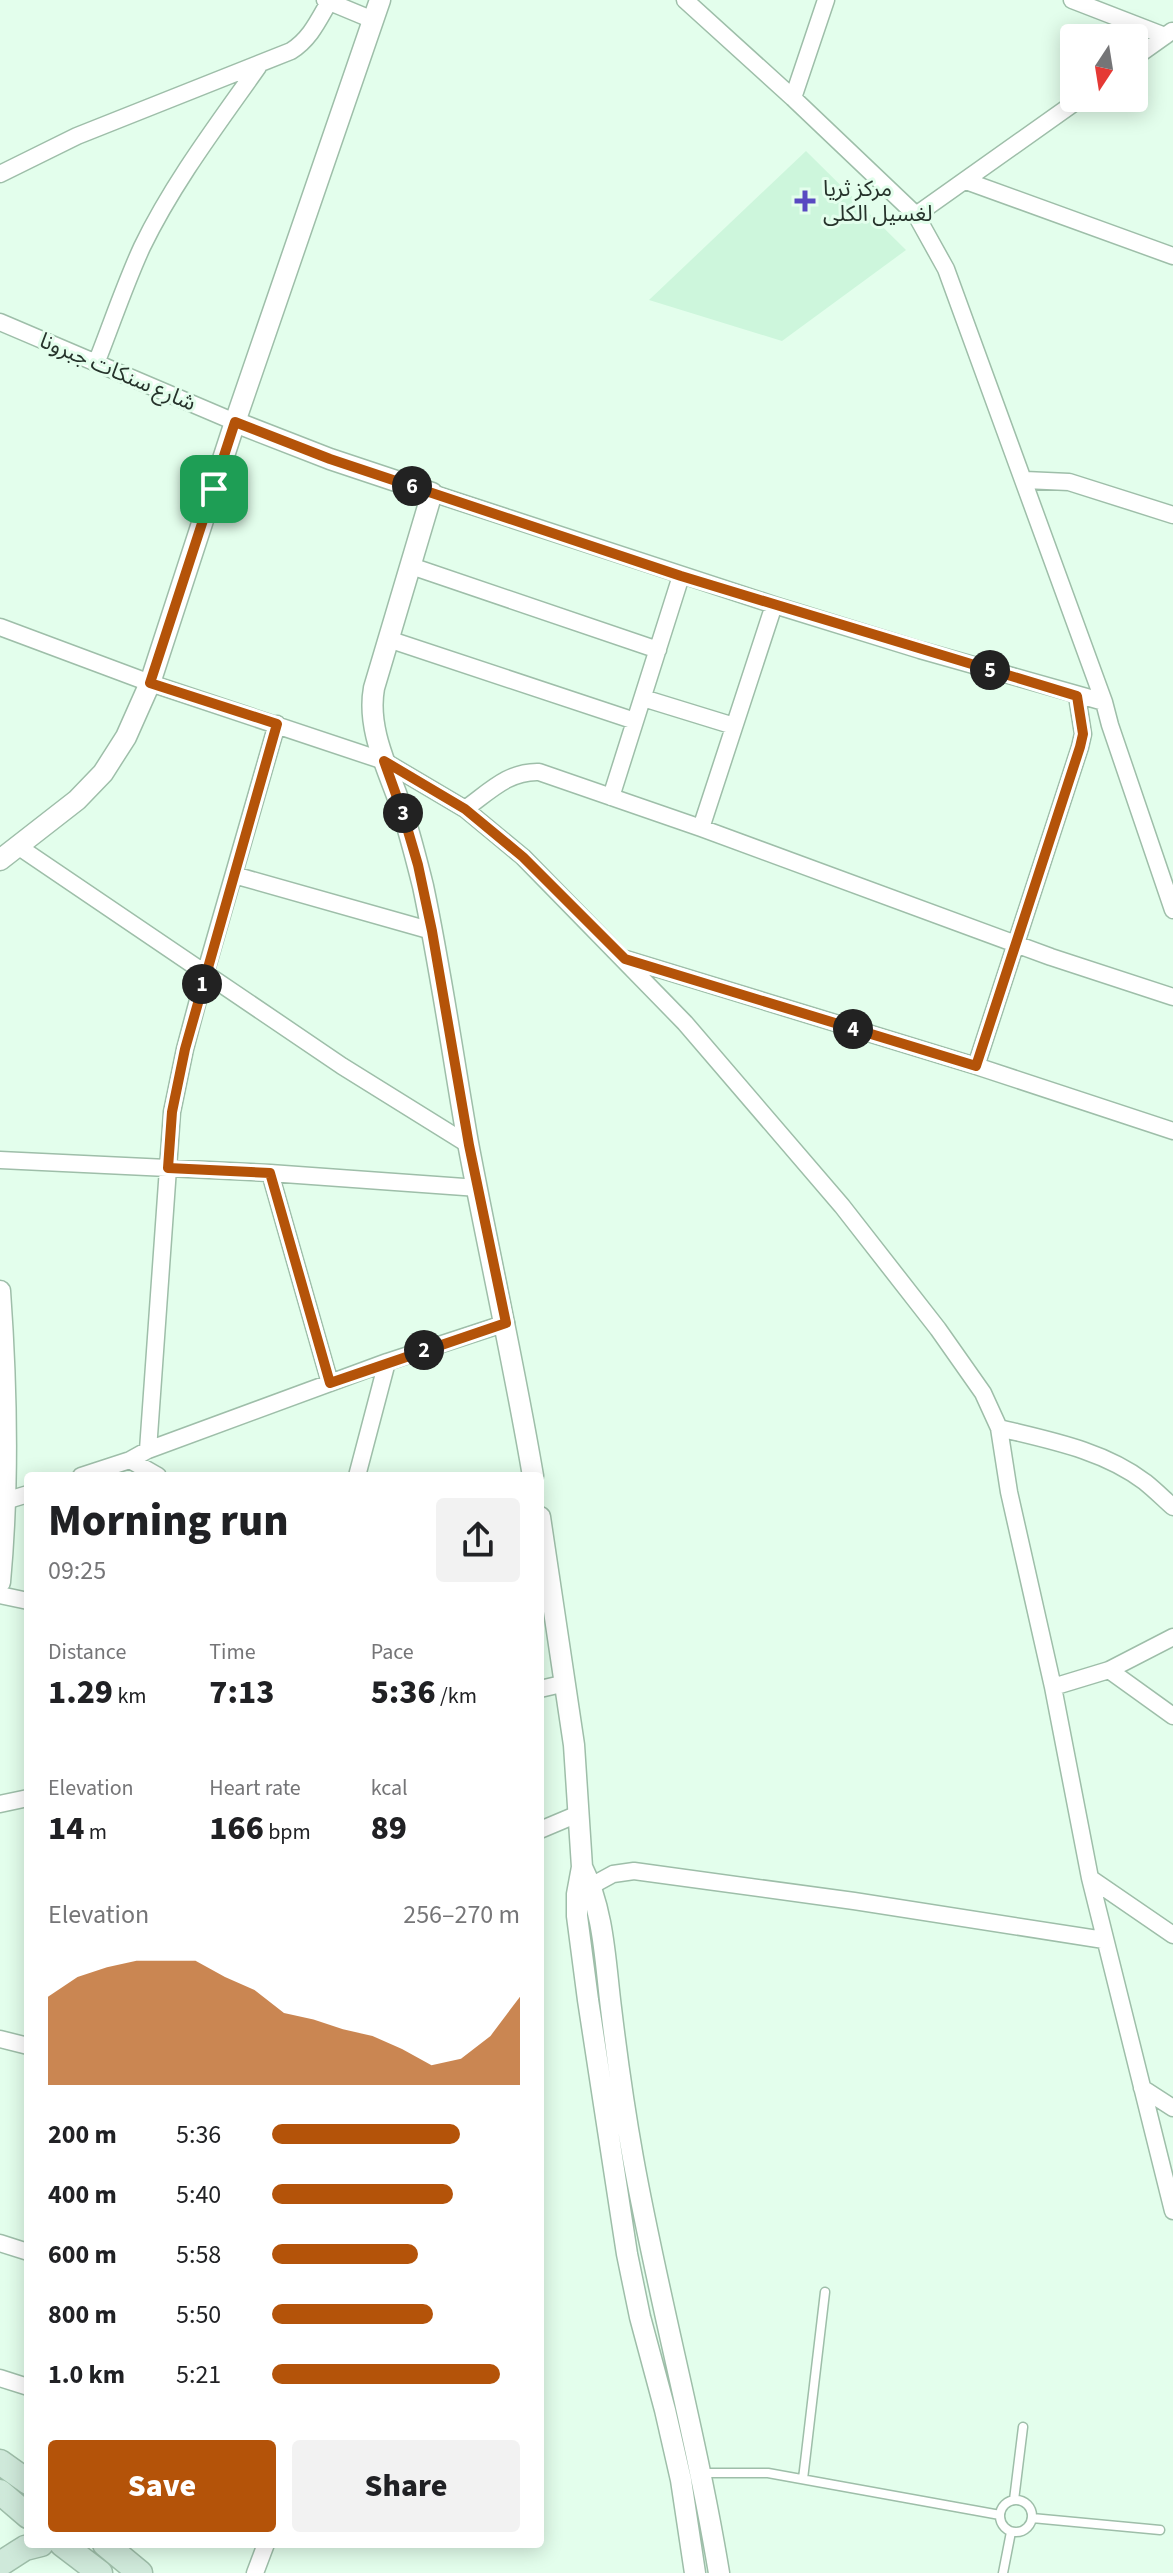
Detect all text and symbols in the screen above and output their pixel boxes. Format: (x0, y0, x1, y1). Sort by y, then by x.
north arrow (1060, 24, 1148, 112)
map controls (1060, 24, 1148, 112)
place label: مركز ثريا لغسيل الكلى (823, 173, 932, 230)
marker: مركز ثريا لغسيل الكلى (794, 190, 816, 212)
street label: شارع سنكات جبرونا (34, 325, 201, 419)
pin (180, 455, 248, 523)
pin: 6 (392, 466, 432, 506)
icon: arrive (192, 467, 236, 511)
text: 6 (406, 470, 418, 502)
pin: 5 (970, 650, 1010, 690)
text: 5 (984, 654, 996, 686)
pin: 3 (383, 793, 423, 833)
text: 3 (397, 797, 409, 829)
pin: 1 (182, 964, 222, 1004)
text: 1 (196, 968, 208, 1000)
pin: 4 (833, 1009, 873, 1049)
text: 4 (847, 1013, 859, 1045)
pin: 2 (404, 1330, 444, 1370)
text: 2 (418, 1334, 430, 1366)
text: Morning run (48, 1490, 289, 1553)
button: share (436, 1498, 520, 1582)
text: 09:25 (48, 1552, 106, 1589)
text: Distance (48, 1636, 126, 1668)
text: Time (209, 1636, 256, 1668)
text: Pace (371, 1636, 414, 1668)
text: 1.29 (48, 1668, 113, 1717)
text: 7:13 (209, 1668, 274, 1717)
text: 5:36 (371, 1668, 436, 1717)
text: km (113, 1680, 147, 1712)
text: /km (436, 1680, 477, 1712)
text: Elevation (48, 1772, 134, 1804)
text: Heart rate (209, 1772, 301, 1804)
text: kcal (371, 1772, 408, 1804)
text: 14 (48, 1804, 84, 1853)
text: 166 (209, 1804, 264, 1853)
text: 89 (371, 1804, 407, 1853)
text: m (84, 1816, 107, 1848)
text: bpm (264, 1816, 311, 1848)
text: Elevation (48, 1896, 149, 1933)
text: 256–270 m (403, 1896, 520, 1933)
text: 200 m (48, 2116, 117, 2153)
text: 5:36 (176, 2116, 221, 2153)
text: 400 m (48, 2176, 117, 2213)
text: 5:40 (176, 2176, 221, 2213)
text: 600 m (48, 2236, 117, 2273)
text: 5:58 (176, 2236, 221, 2273)
text: 800 m (48, 2296, 117, 2333)
text: 5:50 (176, 2296, 221, 2333)
text: 1.0 km (48, 2356, 125, 2393)
text: 5:21 (176, 2356, 221, 2393)
button: Save (48, 2440, 276, 2532)
button: Share (292, 2440, 520, 2532)

